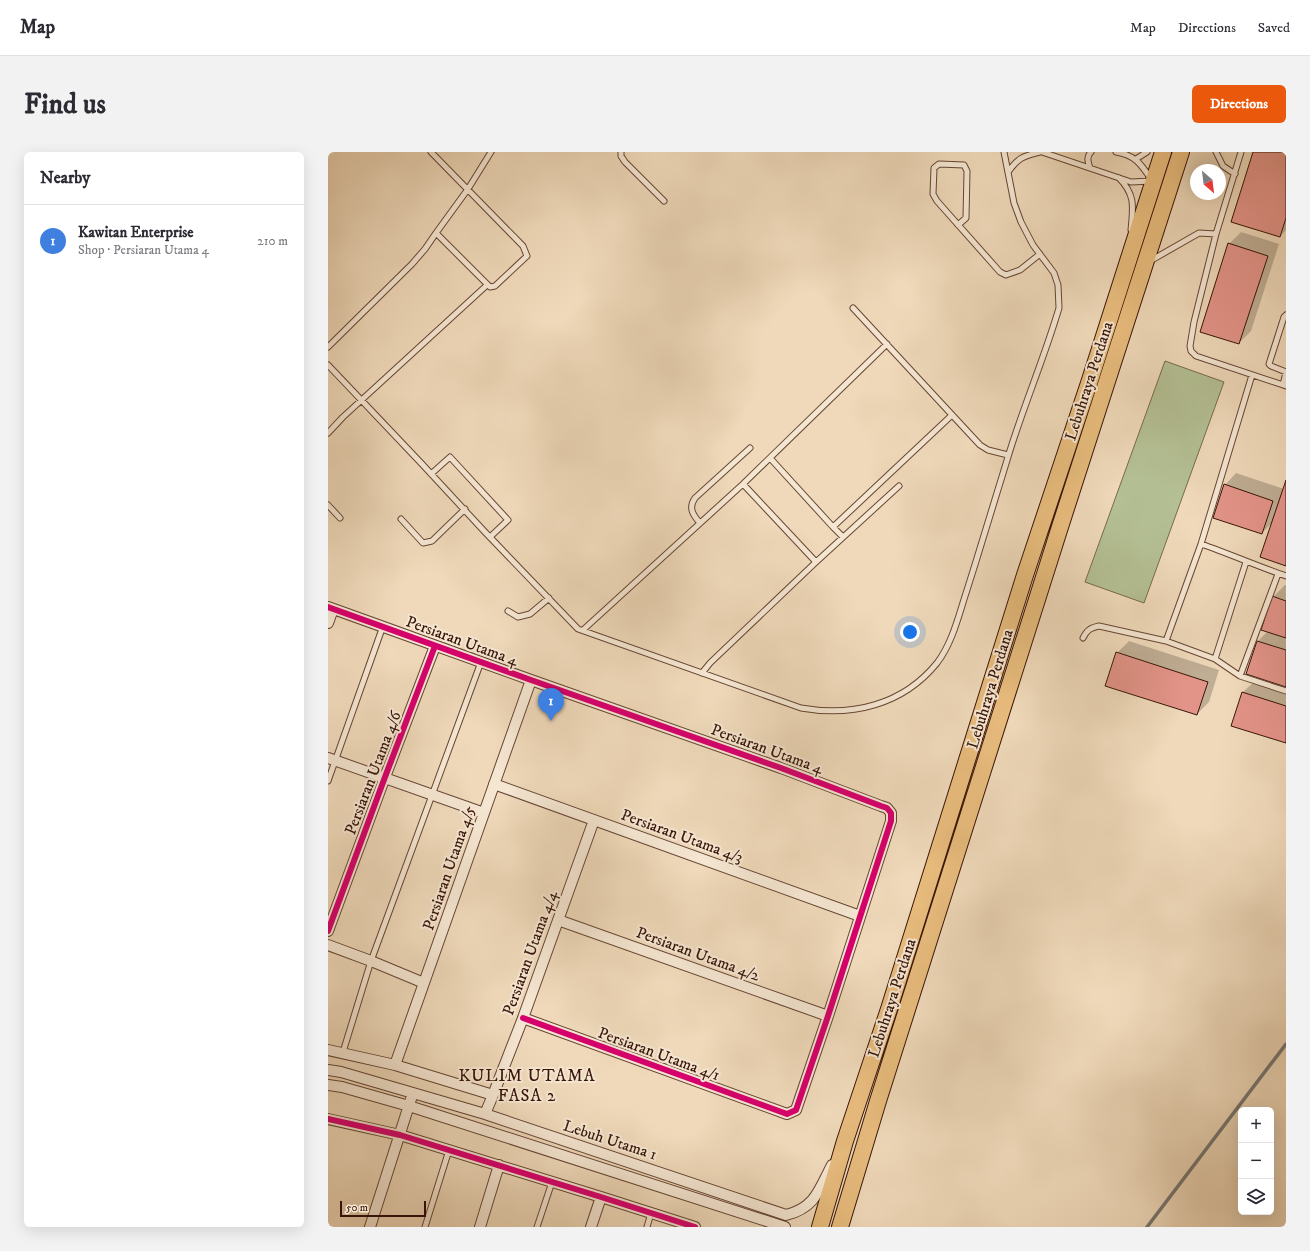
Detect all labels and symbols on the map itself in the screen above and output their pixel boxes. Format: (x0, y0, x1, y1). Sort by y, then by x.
north arrow (1190, 164, 1226, 200)
street label: Lebuhraya Perdana (1060, 319, 1118, 443)
street label: Persiaran Utama 4 (403, 611, 522, 671)
your location (900, 622, 920, 642)
street label: Lebuhraya Perdana (962, 627, 1018, 751)
pin: 1 (538, 688, 564, 721)
street label: Persiaran Utama 4/6 (340, 708, 406, 838)
street label: Persiaran Utama 4 (708, 719, 827, 779)
street label: Persiaran Utama 4/5 (418, 803, 480, 933)
street label: Persiaran Utama 4/3 (618, 805, 746, 867)
street label: Persiaran Utama 4/4 (498, 887, 562, 1018)
street label: Persiaran Utama 4/2 (633, 922, 763, 986)
street label: Lebuhraya Perdana (863, 936, 921, 1060)
street label: Persiaran Utama 4/1 (595, 1023, 723, 1085)
district label: KULIM UTAMA FASA 2 (458, 1065, 596, 1107)
street label: Lebuh Utama 1 (561, 1115, 659, 1165)
scale bar (340, 1199, 426, 1218)

